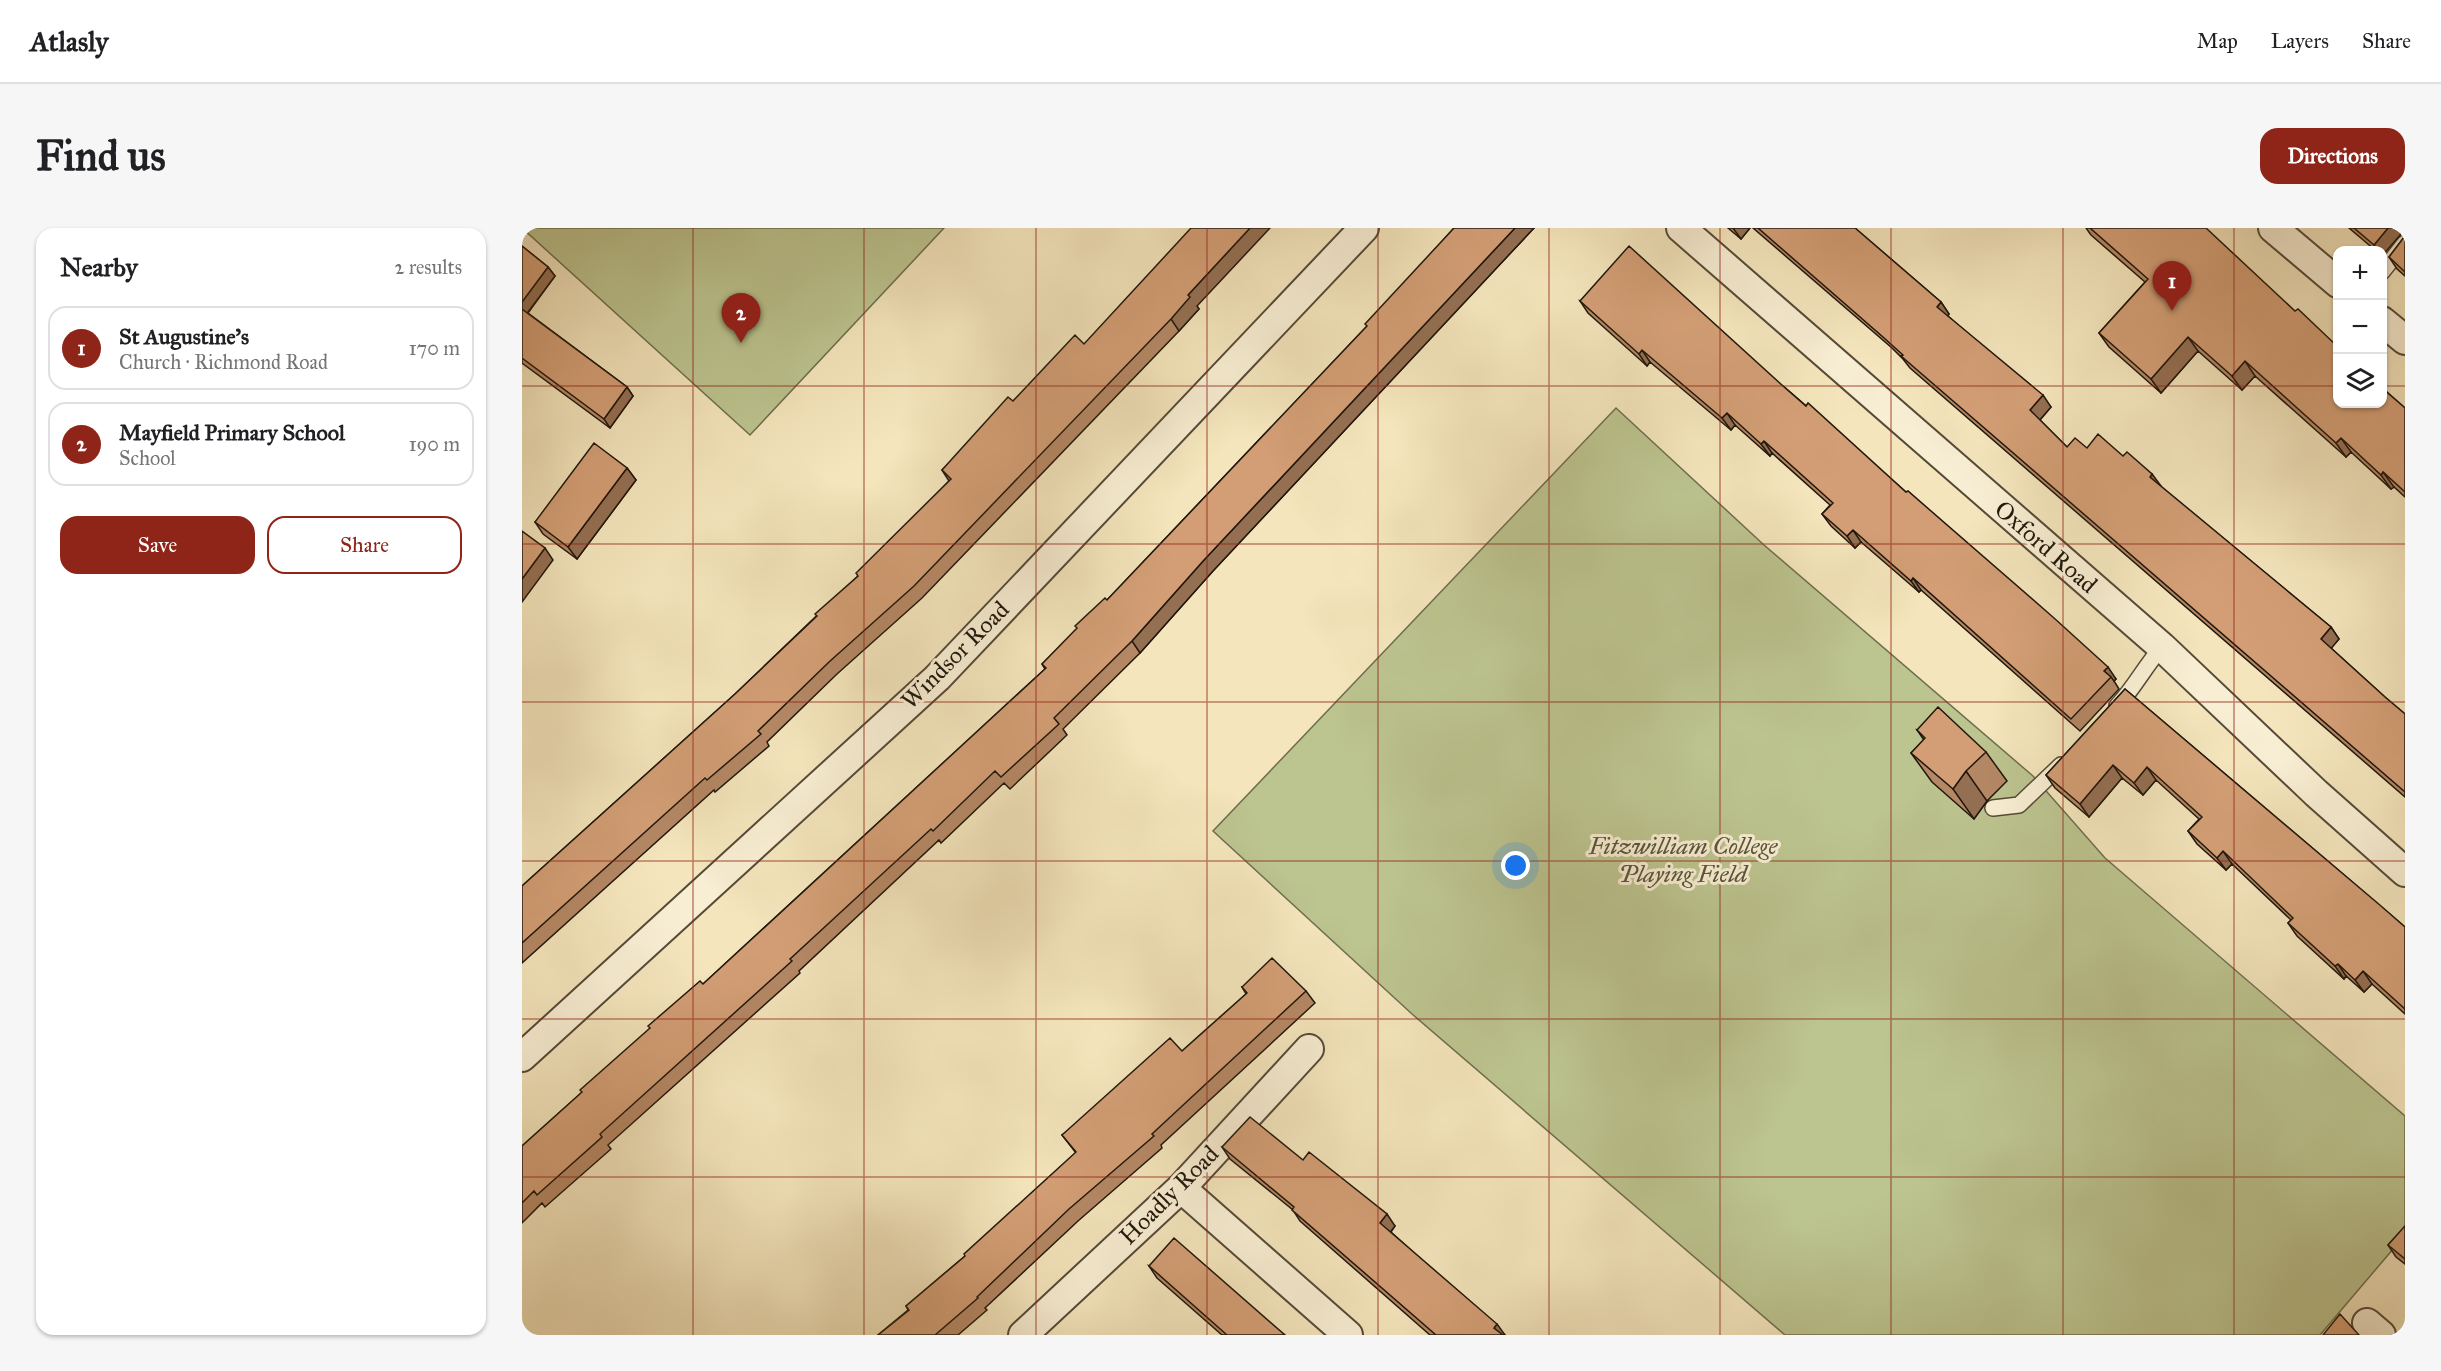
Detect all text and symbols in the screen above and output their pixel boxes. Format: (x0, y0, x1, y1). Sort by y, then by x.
text: Atlasly (30, 24, 108, 59)
text: Map (2197, 28, 2238, 54)
text: Layers (2271, 28, 2329, 54)
text: Share (2362, 28, 2411, 54)
button: Directions (2260, 128, 2405, 184)
text: Find us (36, 130, 166, 182)
map controls (2333, 246, 2387, 408)
button: + (2333, 246, 2387, 300)
text: Nearby (60, 251, 138, 283)
text: 2 results (394, 255, 462, 279)
pin: 1 (2152, 262, 2192, 311)
pin: 2 (722, 294, 760, 343)
button: − (2333, 300, 2387, 354)
text: St Augustine's (119, 323, 249, 350)
text: 1 (78, 336, 85, 360)
text: 170 m (409, 336, 460, 360)
text: Church · Richmond Road (119, 350, 328, 374)
button: layers (2333, 354, 2387, 408)
text: Mayfield Primary School (119, 419, 345, 446)
text: 2 (77, 432, 86, 456)
text: 190 m (409, 432, 460, 456)
text: School (119, 446, 176, 470)
street label: Oxford Road (1988, 494, 2104, 600)
button: Save (60, 516, 255, 574)
button: Share (267, 516, 462, 574)
street label: Windsor Road (895, 595, 1015, 715)
park label: Fitzwilliam College Playing Field (1588, 831, 1778, 889)
your location (1501, 851, 1530, 880)
street label: Hoadly Road (1113, 1139, 1225, 1251)

